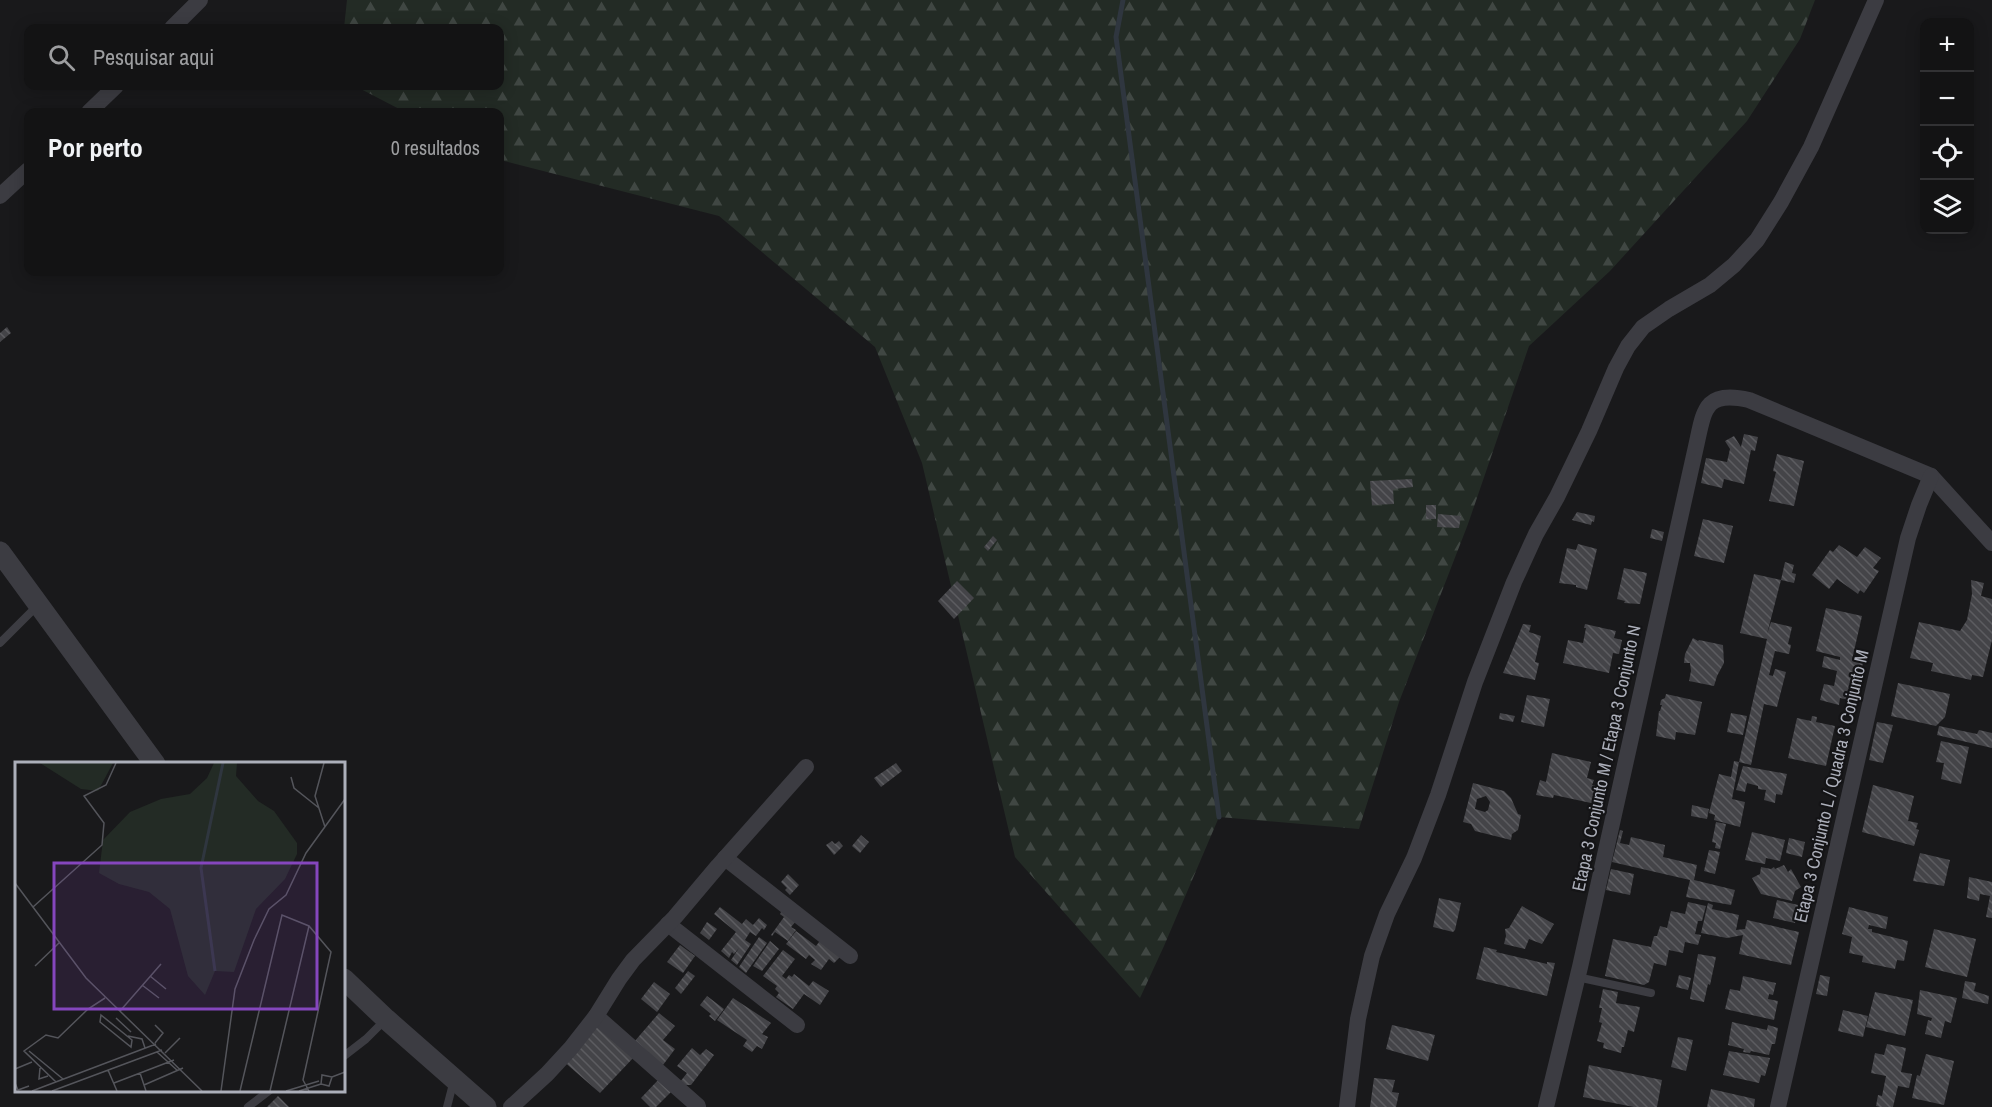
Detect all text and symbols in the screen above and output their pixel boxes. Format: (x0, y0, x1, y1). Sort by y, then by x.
map controls (1920, 18, 1974, 234)
button: + (1920, 18, 1974, 72)
search box (24, 24, 504, 90)
icon: search (45, 41, 78, 74)
text: Pesquisar aqui (93, 42, 214, 72)
button: − (1920, 72, 1974, 126)
button: locate (1920, 126, 1974, 180)
text: Por perto (48, 130, 143, 165)
text: 0 resultados (391, 134, 480, 161)
button: layers (1920, 180, 1974, 234)
street label: Etapa 3 Conjunto M / Etapa 3 Conjunto N (1566, 623, 1646, 893)
street label: Etapa 3 Conjunto L / Quadra 3 Conjunto M (1787, 647, 1875, 925)
inset map (15, 762, 345, 1092)

